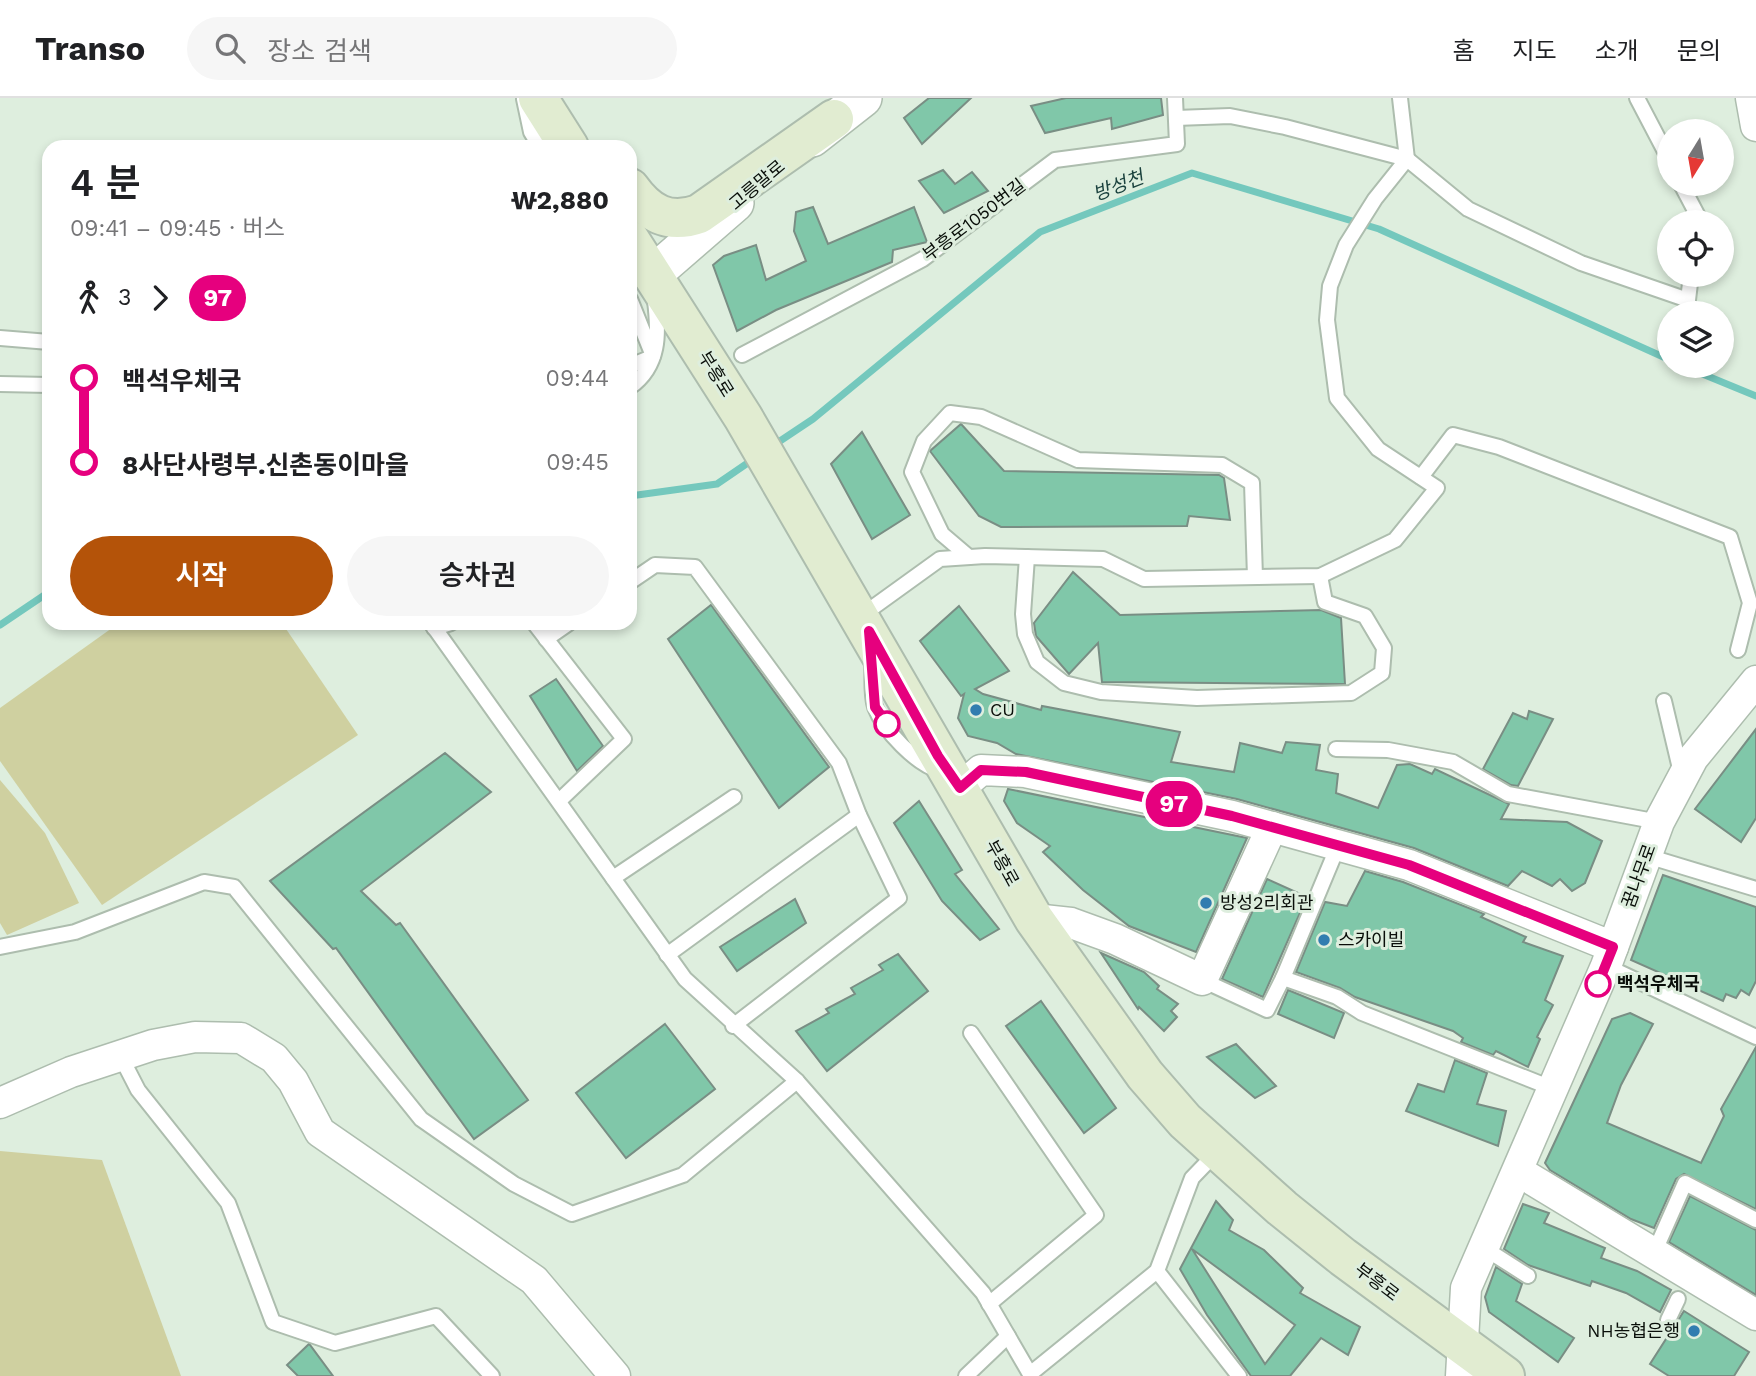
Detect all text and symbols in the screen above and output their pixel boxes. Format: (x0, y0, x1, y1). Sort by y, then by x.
search box (187, 17, 677, 80)
text: Transo (35, 29, 145, 68)
icon: search (211, 29, 249, 67)
text: 장소 검색 (267, 36, 372, 66)
text: 홈 (1452, 37, 1474, 65)
text: 지도 (1512, 37, 1557, 65)
text: 소개 (1595, 37, 1639, 65)
text: 문의 (1677, 37, 1721, 65)
north arrow (1657, 119, 1734, 196)
map controls (1657, 119, 1734, 378)
street label: 고릉말로 (725, 155, 789, 214)
text: 4 분 (70, 161, 141, 205)
water label: 방성천 (1090, 165, 1148, 206)
street label: 부흥로1050번길 (918, 174, 1029, 265)
text: ₩2,880 (511, 185, 609, 215)
button: locate (1657, 210, 1734, 287)
text: 09:41 – 09:45 · 버스 (70, 215, 285, 242)
icon: walk (70, 279, 108, 317)
icon: forward (141, 279, 179, 317)
text: 3 (118, 284, 131, 311)
text: 97 (203, 284, 232, 312)
button: layers (1657, 301, 1734, 378)
street label: 부흥로 (694, 347, 738, 400)
text: 09:44 (546, 365, 609, 392)
text: 백석우체국 (122, 366, 242, 396)
text: 09:45 (546, 449, 609, 476)
text: 8사단사령부.신촌동이마을 (122, 450, 409, 480)
button: 시작 (70, 536, 333, 616)
button: 승차권 (347, 536, 609, 616)
place label: CU (990, 699, 1015, 720)
marker: CU (968, 702, 984, 718)
unlabelled marker (874, 711, 900, 737)
line badge: 97 (1142, 781, 1206, 827)
text: 97 (1160, 790, 1188, 818)
street label: 부흥로 (981, 836, 1024, 890)
street label: 꿈나무로 (1617, 841, 1660, 911)
place label: 방성2리회관 (1220, 892, 1314, 913)
marker: 방성2리회관 (1198, 895, 1214, 911)
place label: 스카이빌 (1338, 929, 1404, 950)
marker: 스카이빌 (1316, 932, 1332, 948)
marker: 백석우체국 (1585, 971, 1611, 997)
place label: 백석우체국 (1617, 973, 1700, 994)
street label: 부흥로 (1351, 1258, 1403, 1305)
place label: NH농협은행 (1587, 1320, 1680, 1341)
marker: NH농협은행 (1686, 1323, 1702, 1339)

